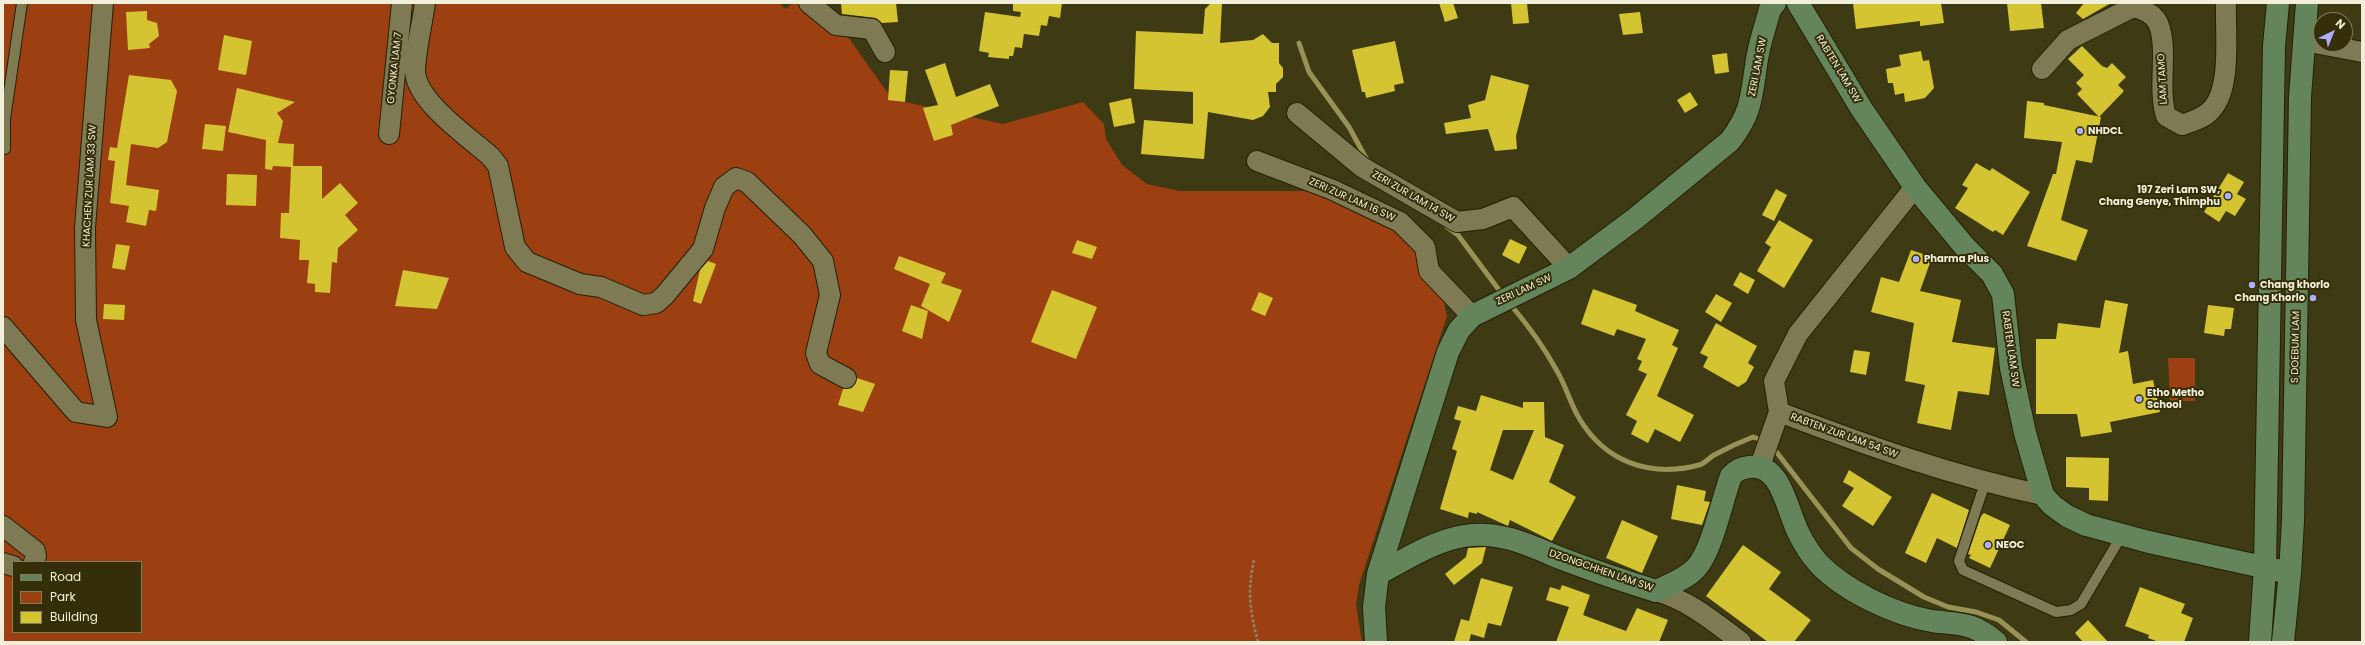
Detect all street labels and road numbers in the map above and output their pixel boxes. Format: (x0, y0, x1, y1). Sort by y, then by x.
street label: GYONKA LAM 7 (385, 32, 405, 104)
street label: RABTEN LAM SW (1813, 33, 1863, 105)
street label: ZERI LAM SW (1746, 37, 1770, 97)
street label: LAM TAMO (2156, 53, 2170, 105)
street label: KHACHEN ZUR LAM 33 SW (81, 125, 99, 247)
street label: ZERI ZUR LAM 14 SW (1370, 169, 1456, 225)
street label: ZERI ZUR LAM 16 SW (1307, 176, 1397, 224)
street label: ZERI LAM SW (1494, 272, 1554, 308)
street label: RABTEN LAM SW (1999, 310, 2021, 388)
street label: S DOEBUM LAM (2289, 311, 2303, 383)
street label: RABTEN ZUR LAM 54 SW (1789, 411, 1899, 461)
street label: DZONGCHHEN LAM SW (1547, 548, 1655, 594)

